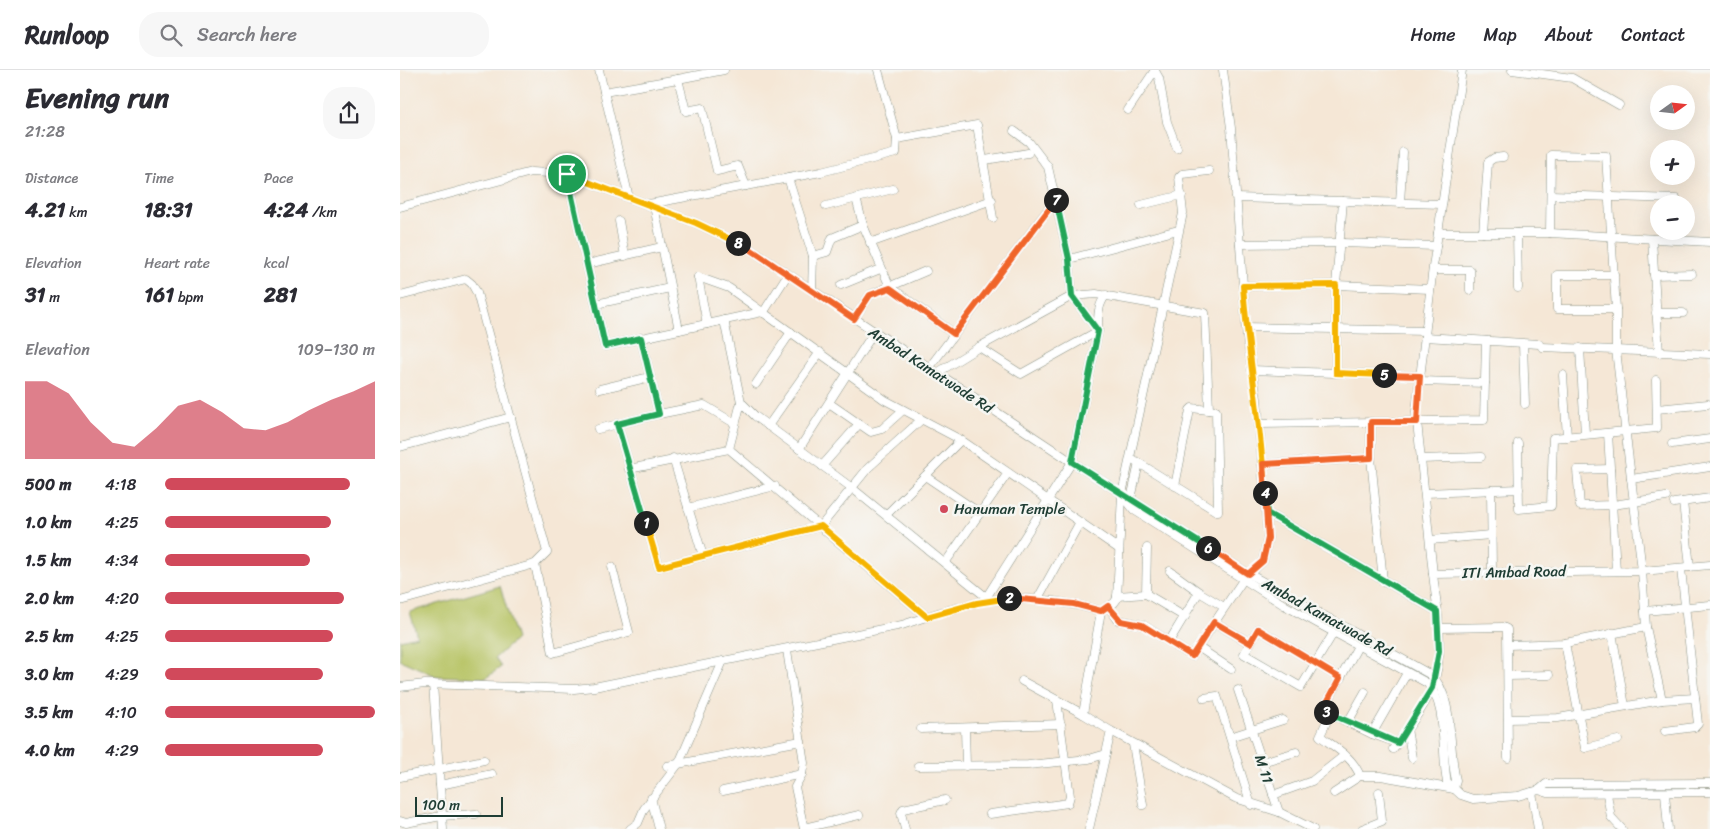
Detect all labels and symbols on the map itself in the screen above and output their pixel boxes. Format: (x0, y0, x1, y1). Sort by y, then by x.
north arrow (1650, 85, 1695, 130)
pin (546, 153, 588, 195)
pin: 7 (1044, 188, 1068, 212)
pin: 8 (726, 230, 750, 256)
street label: Ambad Kamatwade Rd (862, 319, 1000, 421)
pin: 5 (1372, 362, 1396, 388)
pin: 4 (1252, 480, 1278, 506)
place label: Hanuman Temple (954, 496, 1066, 522)
marker: Hanuman Temple (938, 503, 950, 515)
pin: 1 (634, 510, 658, 536)
pin: 6 (1196, 536, 1220, 560)
street label: ITI Ambad Road (1461, 558, 1567, 586)
street label: Ambad Kamatwade Rd (1256, 570, 1398, 664)
pin: 2 (996, 586, 1022, 610)
pin: 3 (1314, 700, 1338, 724)
street label: M 11 (1247, 751, 1281, 787)
scale bar (415, 794, 502, 817)

